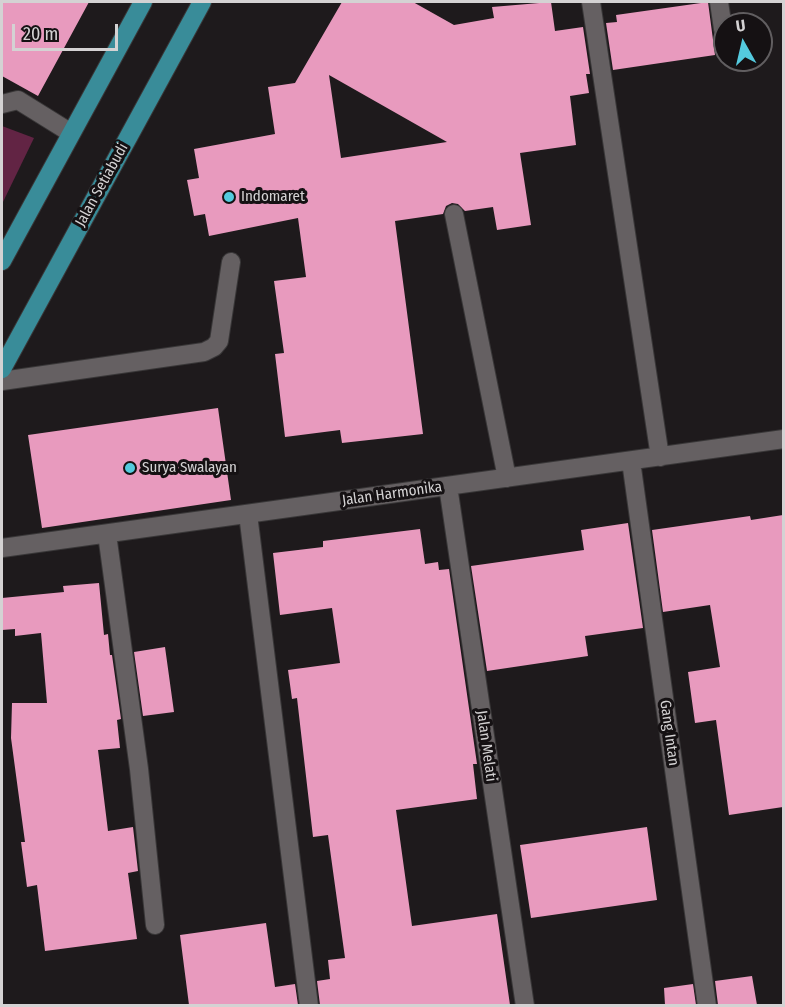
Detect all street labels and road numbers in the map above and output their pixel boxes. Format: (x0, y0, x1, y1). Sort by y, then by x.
street label: Jalan Setiabudi (72, 140, 132, 230)
street label: Jalan Harmonika (341, 478, 443, 510)
street label: Gang Intan (655, 699, 683, 767)
street label: Jalan Melati (472, 709, 500, 783)

